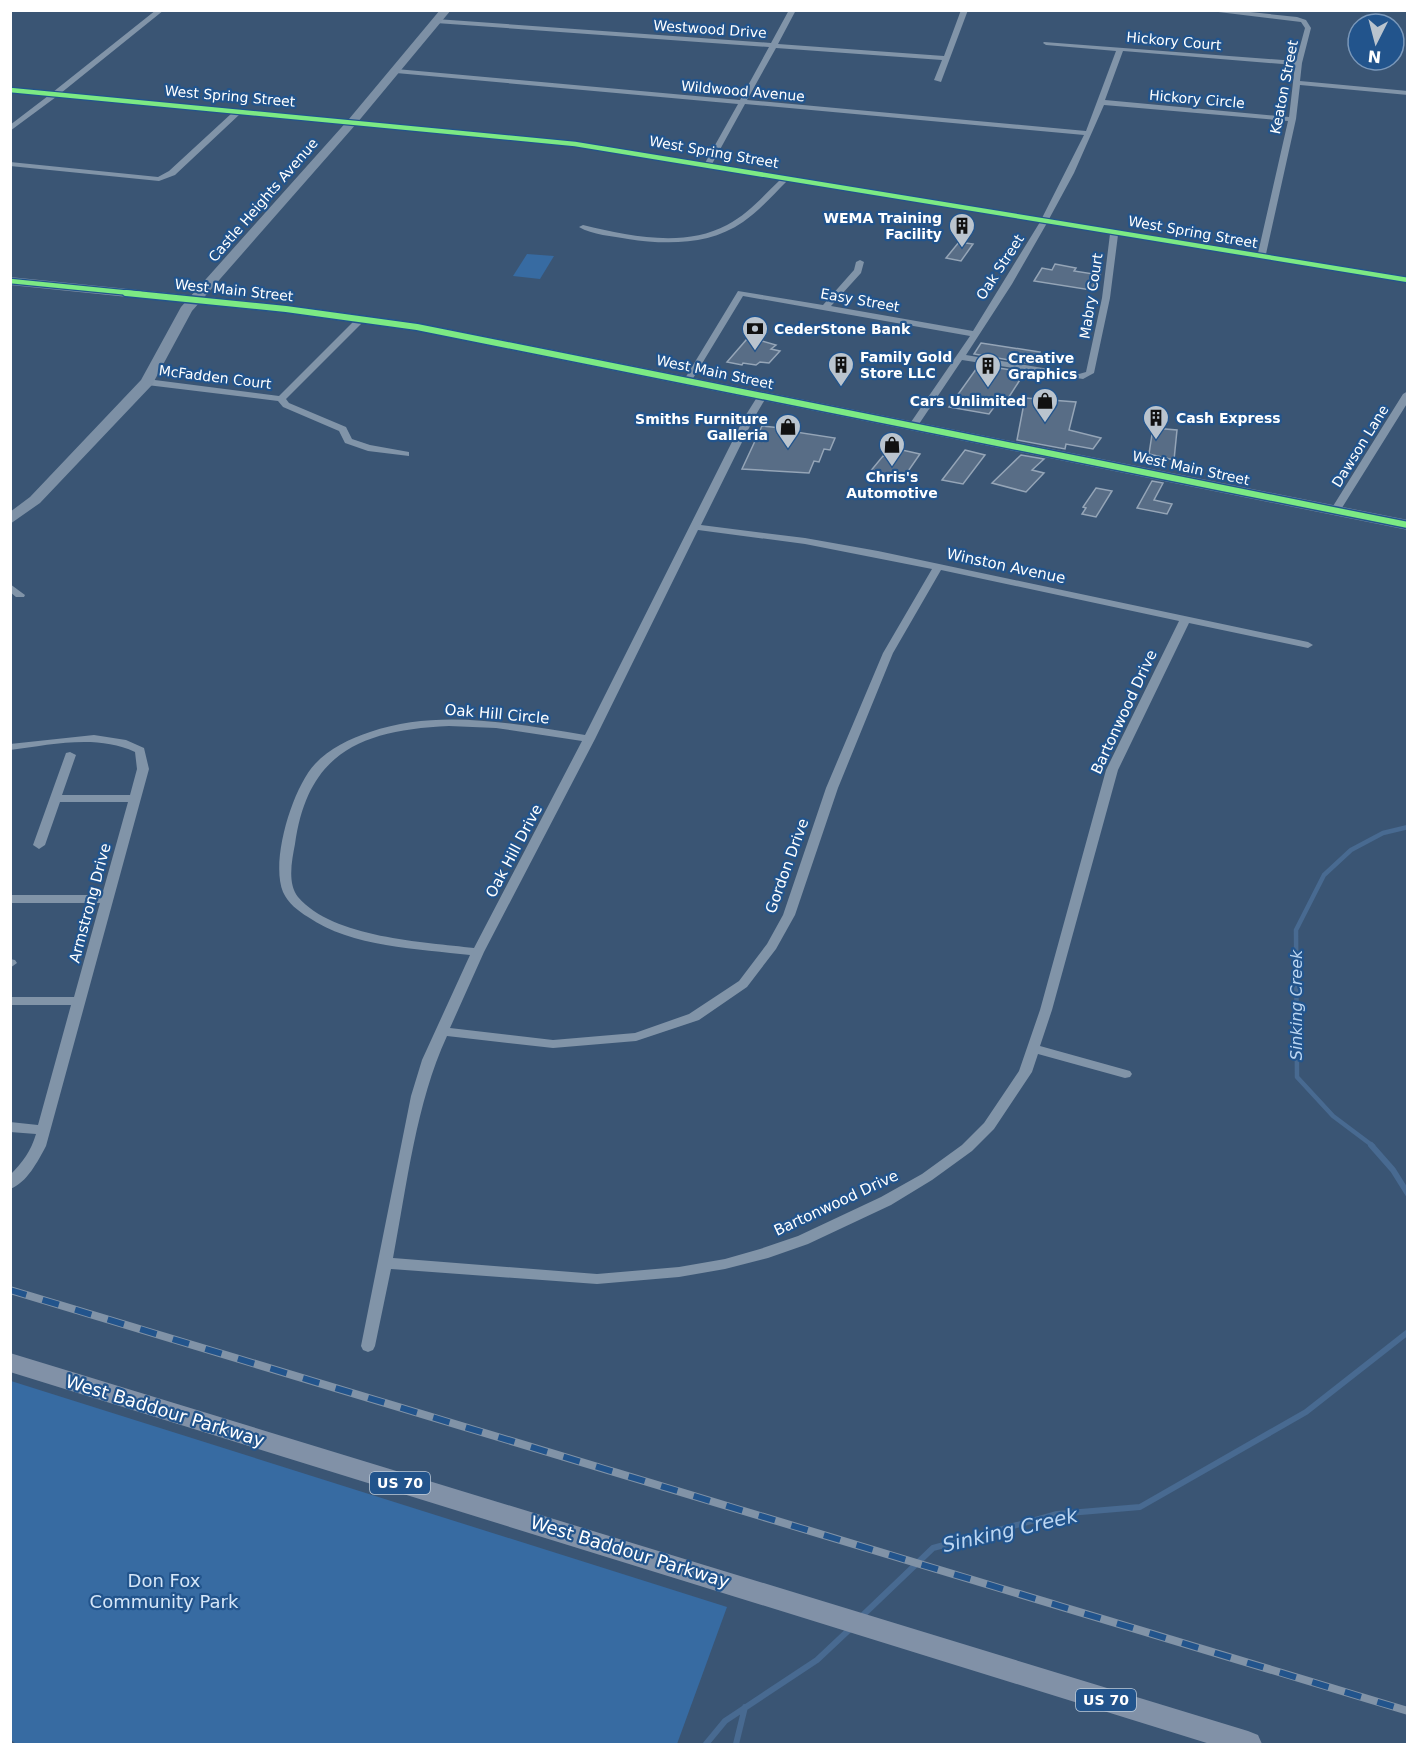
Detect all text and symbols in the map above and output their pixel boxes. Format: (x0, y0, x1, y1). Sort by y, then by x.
north arrow (1346, 12, 1406, 72)
street label: Westwood Drive (653, 17, 767, 41)
street label: Hickory Court (1126, 29, 1223, 53)
street label: Keaton Street (1267, 38, 1301, 135)
text: N (1367, 46, 1382, 67)
street label: Wildwood Avenue (680, 78, 806, 104)
street label: West Spring Street (164, 82, 296, 110)
street label: Hickory Circle (1148, 87, 1246, 111)
street label: West Spring Street (648, 133, 780, 171)
street label: Castle Heights Avenue (205, 135, 321, 265)
place label: WEMA Training Facility (823, 210, 942, 242)
building icon: WEMA Training Facility (947, 211, 977, 249)
street label: West Spring Street (1127, 213, 1259, 251)
street label: Oak Street (973, 231, 1027, 303)
street label: Mabry Court (1076, 252, 1106, 340)
street label: West Main Street (174, 276, 295, 304)
street label: Easy Street (819, 285, 901, 315)
bank icon: CederStone Bank (740, 314, 770, 352)
place label: CederStone Bank (774, 321, 911, 337)
place label: Family Gold Store LLC (860, 349, 952, 381)
building icon: Family Gold Store LLC (826, 350, 856, 388)
place label: Creative Graphics (1008, 350, 1077, 382)
building icon: Creative Graphics (973, 351, 1003, 389)
street label: West Main Street (655, 352, 775, 392)
street label: McFadden Court (158, 362, 273, 392)
shop icon: Cars Unlimited (1030, 386, 1060, 424)
place label: Cars Unlimited (910, 393, 1026, 409)
street label: Dawson Lane (1328, 402, 1392, 490)
building icon: Cash Express (1141, 403, 1171, 441)
place label: Cash Express (1176, 410, 1281, 426)
place label: Smiths Furniture Galleria (635, 411, 768, 443)
shop icon: Smiths Furniture Galleria (773, 412, 803, 450)
shop icon: Chris's Automotive (877, 430, 907, 468)
street label: West Main Street (1131, 448, 1251, 488)
place label: Chris's Automotive (846, 469, 938, 501)
street label: Winston Avenue (945, 545, 1067, 587)
street label: Bartonwood Drive (1087, 647, 1161, 777)
street label: Oak Hill Circle (444, 700, 550, 728)
street label: Oak Hill Drive (482, 801, 546, 901)
street label: Gordon Drive (761, 816, 813, 916)
street label: Armstrong Drive (65, 841, 115, 965)
water label: Sinking Creek (1287, 949, 1306, 1060)
street label: Bartonwood Drive (771, 1166, 901, 1240)
street label: West Baddour Parkway (63, 1370, 268, 1451)
road number: US 70 (370, 1472, 430, 1494)
water label: Sinking Creek (940, 1502, 1081, 1557)
street label: West Baddour Parkway (528, 1511, 733, 1592)
park label: Don Fox Community Park (90, 1570, 239, 1612)
road number: US 70 (1076, 1689, 1136, 1711)

